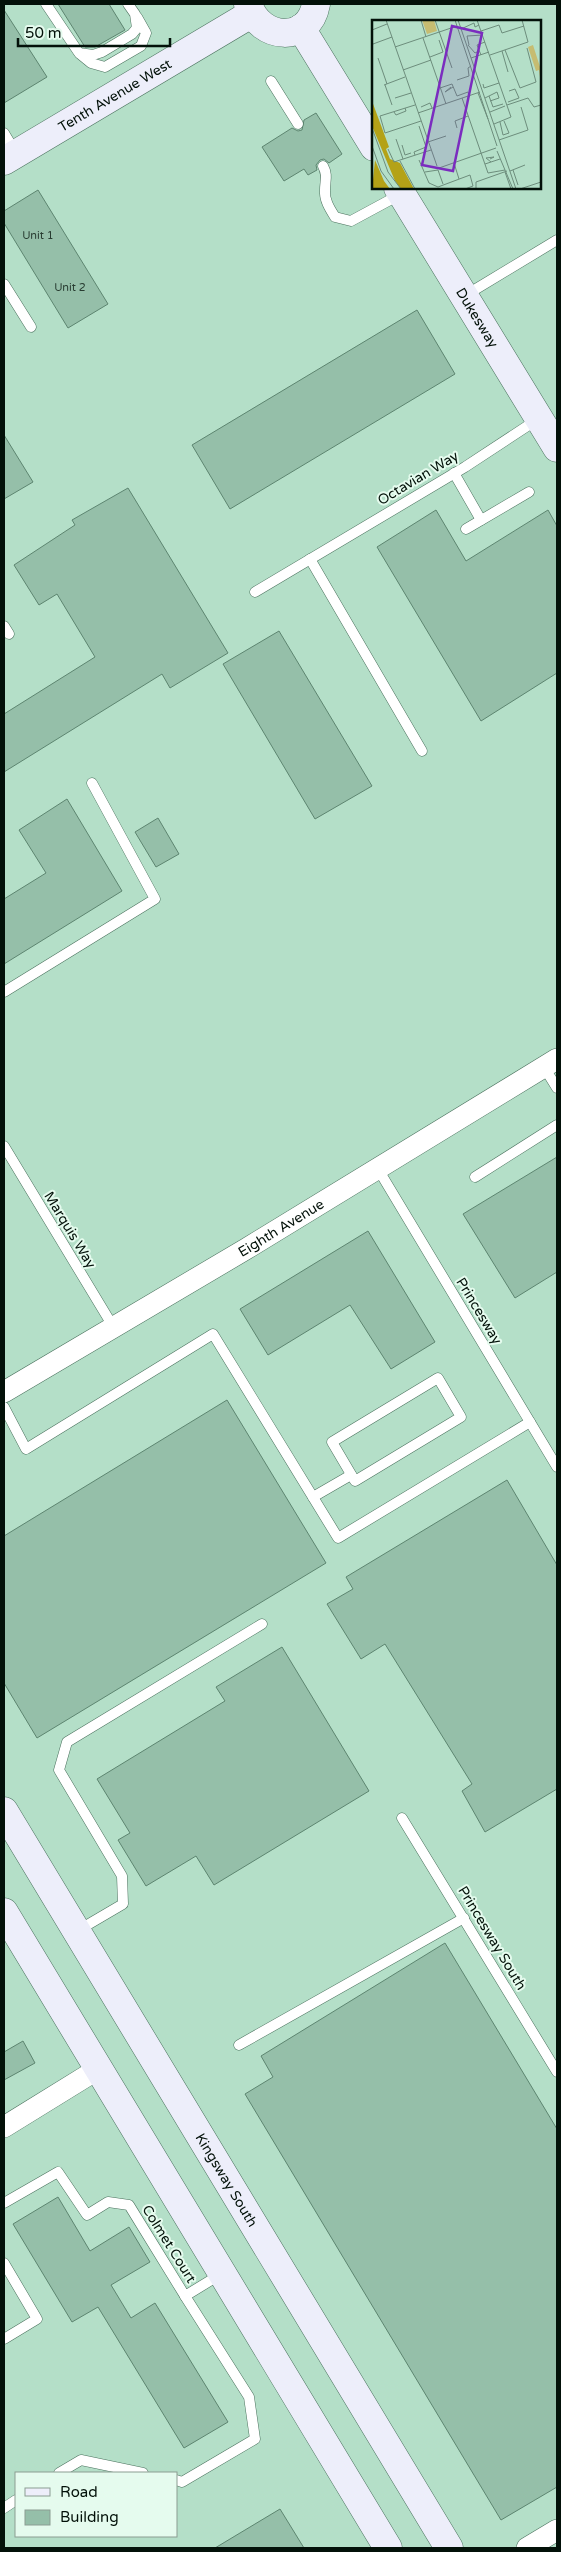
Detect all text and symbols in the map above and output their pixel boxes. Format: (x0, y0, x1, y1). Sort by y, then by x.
scale bar (18, 15, 170, 47)
inset map (372, 20, 541, 189)
text: 50 m (25, 24, 62, 42)
street label: Tenth Avenue West (55, 54, 175, 135)
house number: Unit 1 (22, 229, 54, 242)
house number: Unit 2 (54, 281, 86, 294)
street label: Dukesway (452, 285, 502, 351)
street label: Octavian Way (374, 447, 462, 509)
street label: Marquis Way (40, 1189, 100, 1272)
street label: Eighth Avenue (235, 1195, 327, 1260)
street label: Princesway (452, 1275, 506, 1348)
street label: Princesway South (454, 1883, 530, 1993)
street label: Kingsway South (192, 2130, 262, 2230)
street label: Colmet Court (138, 2202, 200, 2287)
legend (15, 2472, 178, 2537)
text: Road (60, 2483, 98, 2501)
text: Building (60, 2508, 119, 2526)

